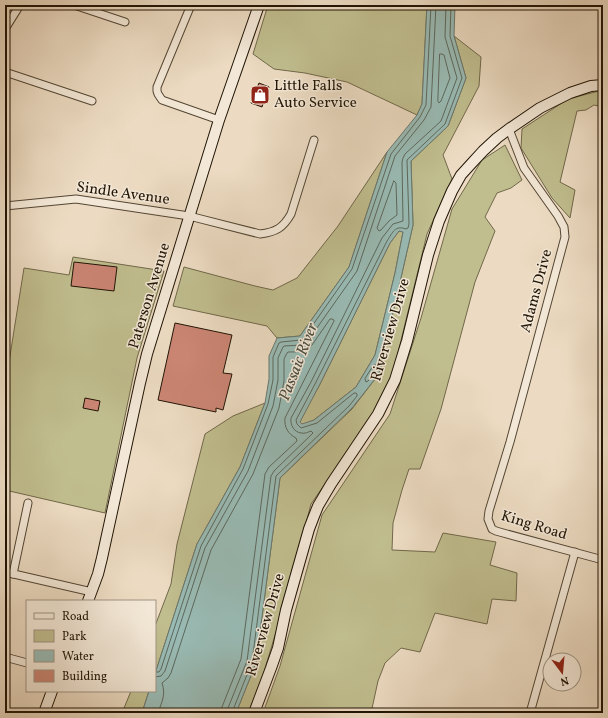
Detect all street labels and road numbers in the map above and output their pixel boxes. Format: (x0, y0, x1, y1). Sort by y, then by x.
street label: Sindle Avenue (75, 177, 171, 211)
street label: Paterson Avenue (124, 240, 176, 352)
street label: Adams Drive (516, 247, 558, 335)
street label: Riverview Drive (366, 276, 416, 384)
street label: King Road (498, 506, 570, 546)
street label: Riverview Drive (241, 571, 291, 679)

